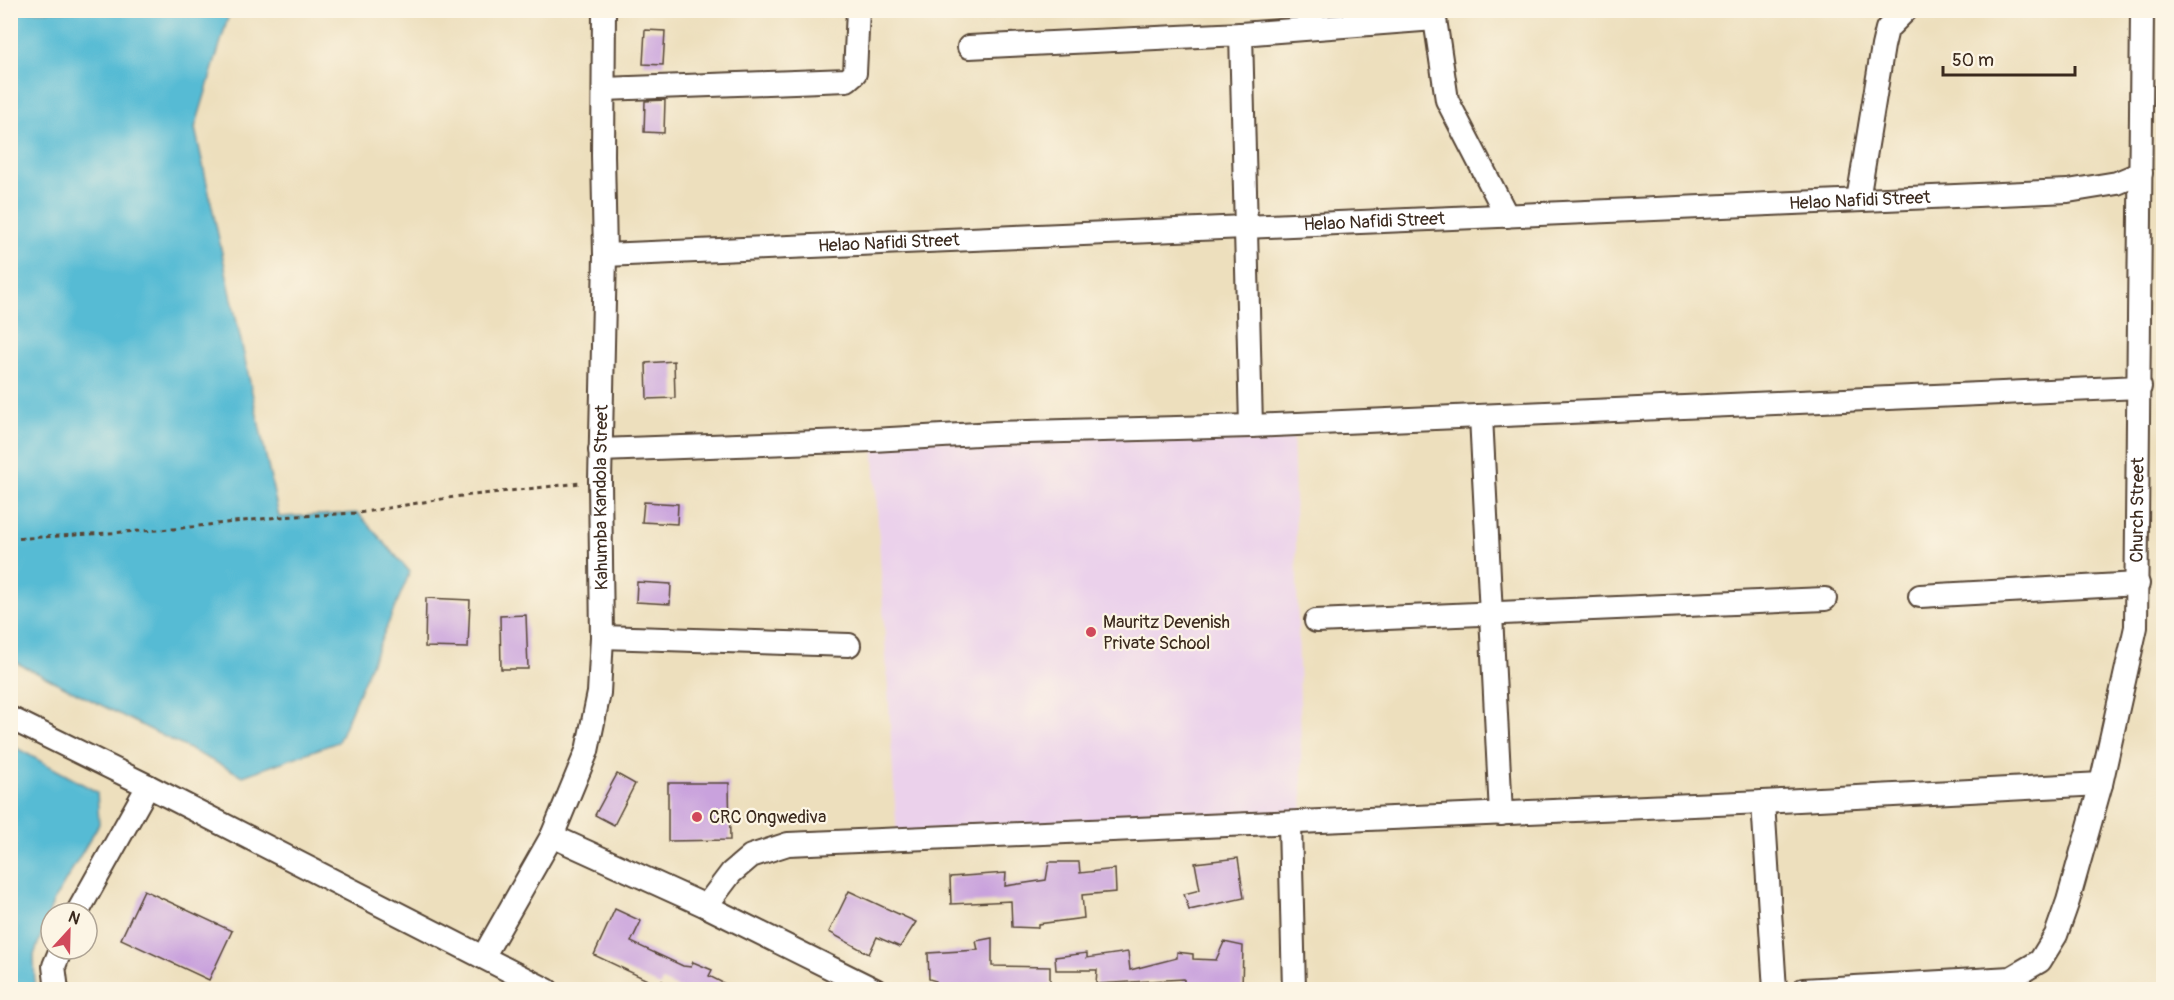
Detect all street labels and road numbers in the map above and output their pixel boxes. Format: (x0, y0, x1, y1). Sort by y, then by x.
street label: Helao Nafidi Street (1789, 185, 1932, 215)
street label: Helao Nafidi Street (1303, 207, 1446, 236)
street label: Helao Nafidi Street (817, 228, 961, 257)
street label: Kahumba Kandola Street (588, 404, 613, 591)
street label: Church Street (2125, 456, 2149, 563)

